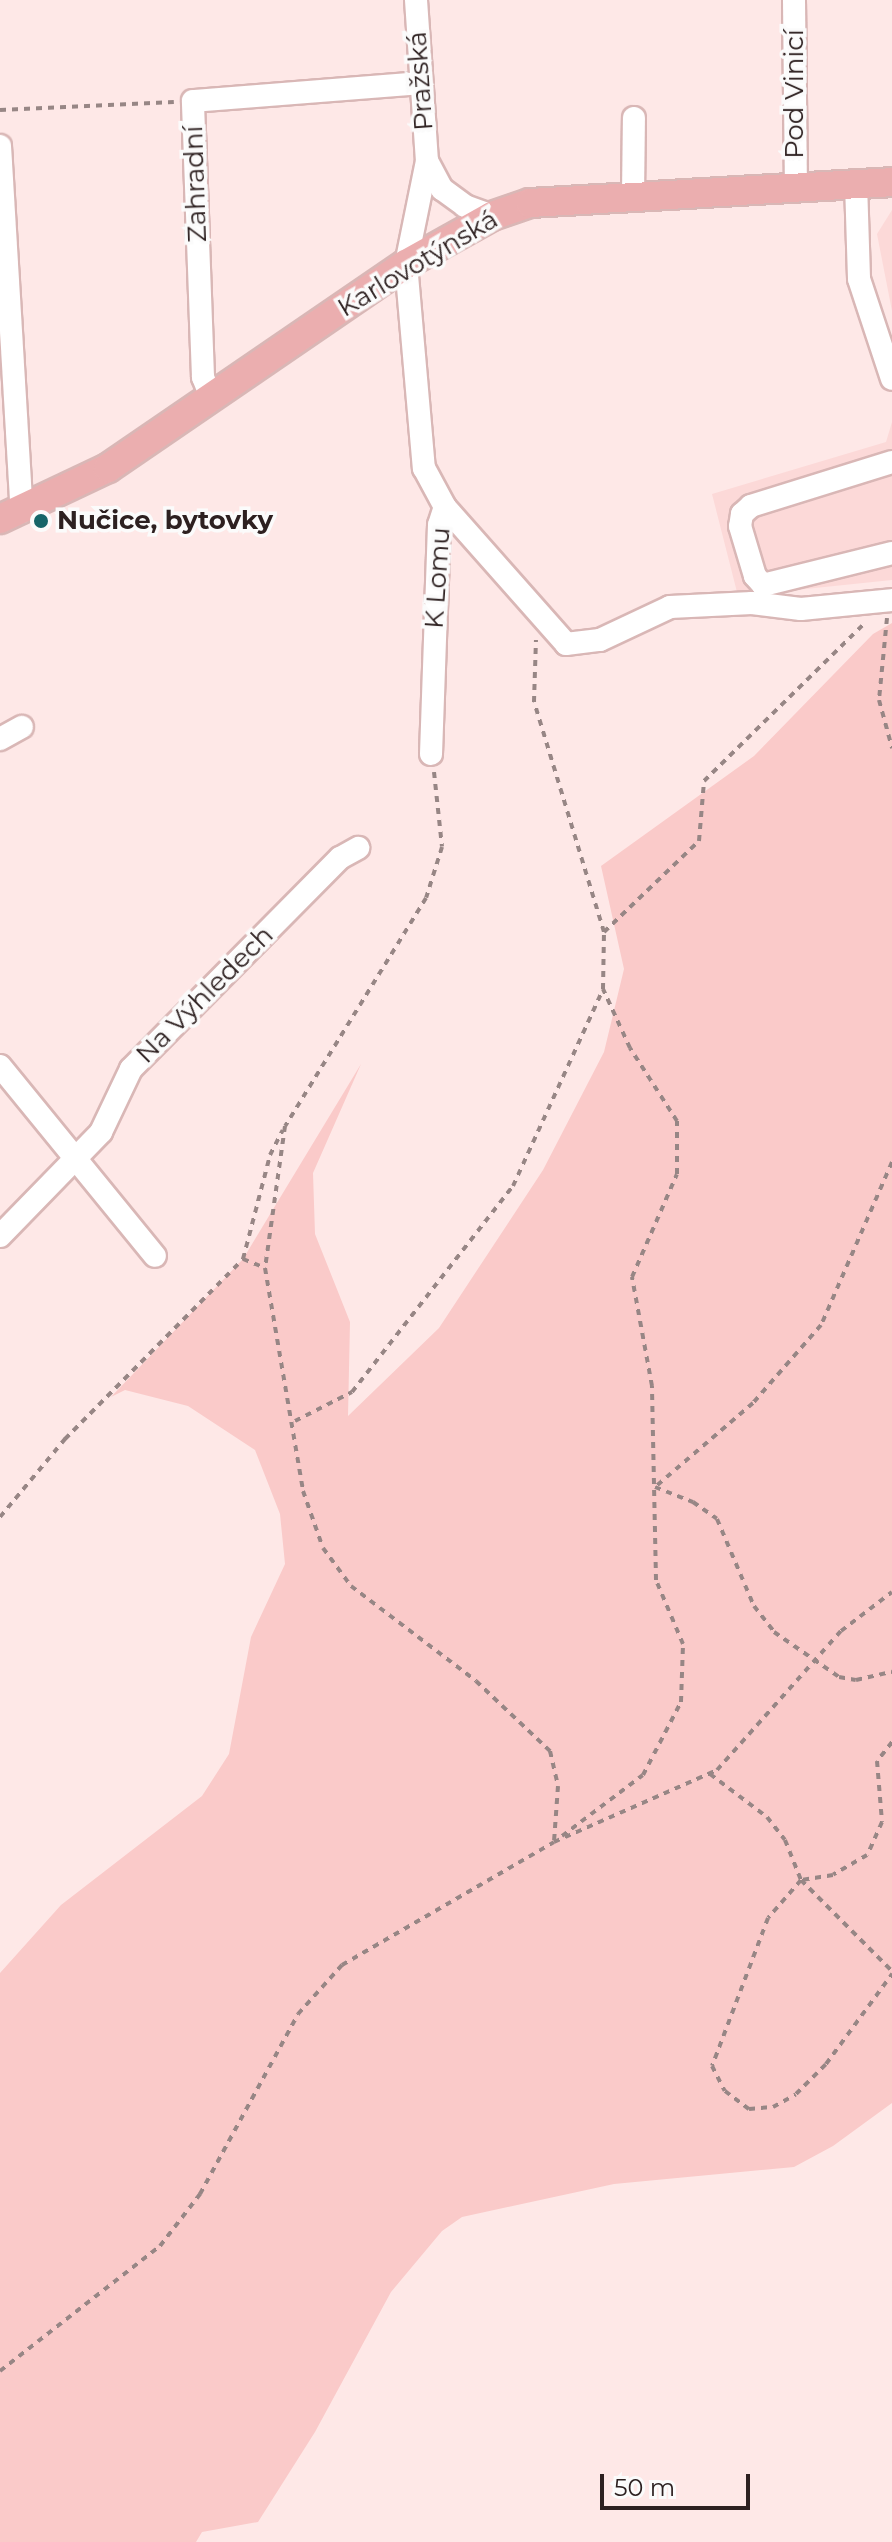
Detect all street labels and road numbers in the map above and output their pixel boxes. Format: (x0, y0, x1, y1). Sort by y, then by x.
street label: Pod Vinicí (779, 29, 811, 159)
street label: Pražská (402, 30, 440, 132)
street label: Zahradní (178, 125, 214, 243)
street label: Karlovotýnská (332, 204, 504, 324)
street label: K Lomu (419, 526, 457, 630)
street label: Na Výhledech (130, 920, 280, 1070)

